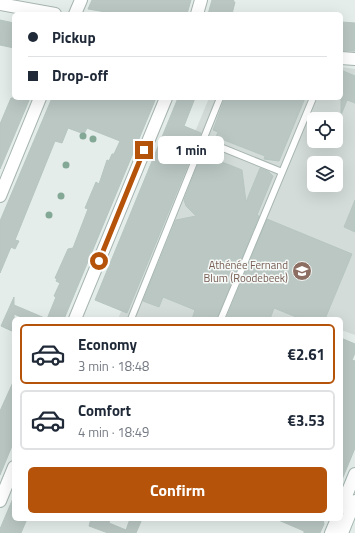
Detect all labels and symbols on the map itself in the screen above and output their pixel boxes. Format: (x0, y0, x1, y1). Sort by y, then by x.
callout: 1 min (158, 136, 224, 164)
route end (135, 141, 153, 159)
route start (90, 252, 108, 270)
place label: Athénée Fernand Blum (Roodebeek) (204, 257, 288, 286)
school or university icon: Athénée Fernand Blum (Roodebeek) (291, 260, 313, 282)

